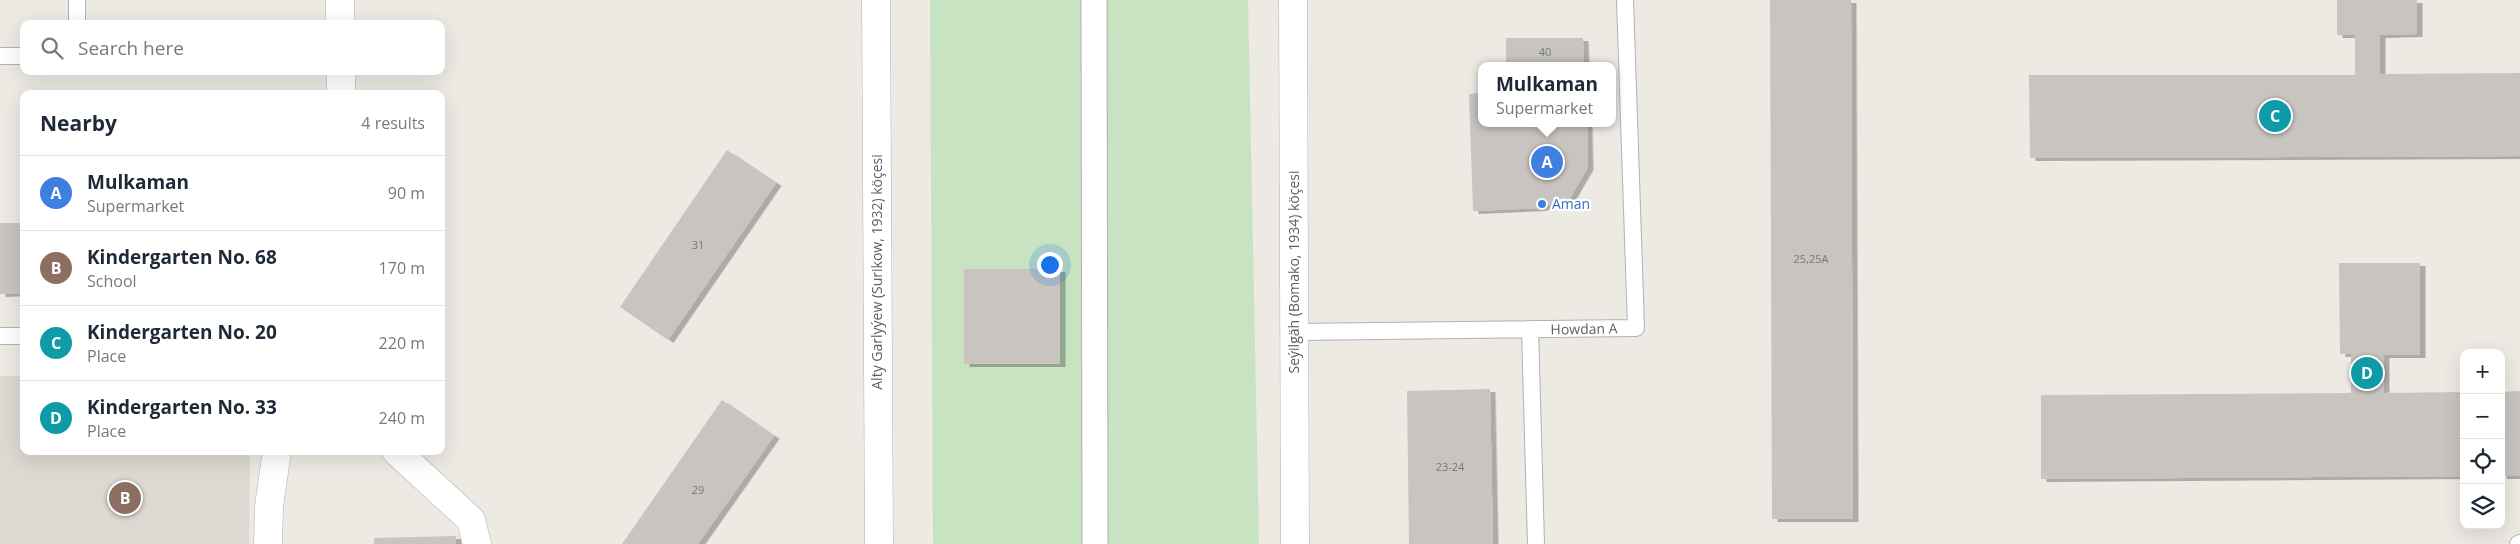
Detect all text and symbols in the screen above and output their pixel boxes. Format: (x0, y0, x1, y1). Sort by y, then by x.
search box (20, 20, 445, 75)
icon: search (38, 34, 66, 62)
text: Search here (78, 35, 184, 61)
house number: 40 (1539, 44, 1551, 59)
popup (1478, 62, 1616, 127)
text: Mulkaman (1496, 71, 1598, 97)
text: Supermarket (1496, 97, 1593, 119)
pin: C (2259, 97, 2291, 135)
text: Nearby (40, 109, 117, 137)
text: 4 results (361, 112, 425, 134)
pin: A (1531, 143, 1563, 181)
street label: Alty Garlyýew (Surikow, 1932) köçesi (867, 154, 886, 390)
text: Mulkaman (87, 169, 189, 195)
street label: Seýilgäh (Bomako, 1934) köçesi (1284, 171, 1303, 373)
text: A (50, 182, 62, 204)
text: 90 m (388, 182, 425, 204)
place label: Aman (1552, 194, 1590, 213)
text: Supermarket (87, 195, 184, 217)
marker: Aman (1536, 198, 1548, 210)
house number: 31 (692, 237, 704, 252)
text: Kindergarten No. 68 (87, 244, 277, 270)
house number: 25,25A (1794, 251, 1829, 266)
your location (1037, 252, 1063, 278)
text: B (51, 257, 61, 279)
text: 170 m (379, 257, 425, 279)
text: School (87, 270, 137, 292)
street label: Howdan A (1550, 318, 1618, 339)
text: Kindergarten No. 20 (87, 319, 277, 345)
text: C (51, 332, 61, 354)
text: 220 m (379, 332, 425, 354)
text: Place (87, 345, 126, 367)
map controls (2460, 349, 2505, 529)
button: + (2460, 349, 2505, 394)
pin: D (2351, 354, 2383, 392)
text: Kindergarten No. 33 (87, 394, 277, 420)
button: − (2460, 394, 2505, 439)
text: D (50, 407, 62, 429)
text: 240 m (379, 407, 425, 429)
text: Place (87, 420, 126, 442)
button: locate (2460, 439, 2505, 484)
house number: 23-24 (1436, 459, 1465, 474)
pin: B (109, 479, 141, 517)
house number: 29 (692, 482, 704, 497)
button: layers (2460, 484, 2505, 529)

